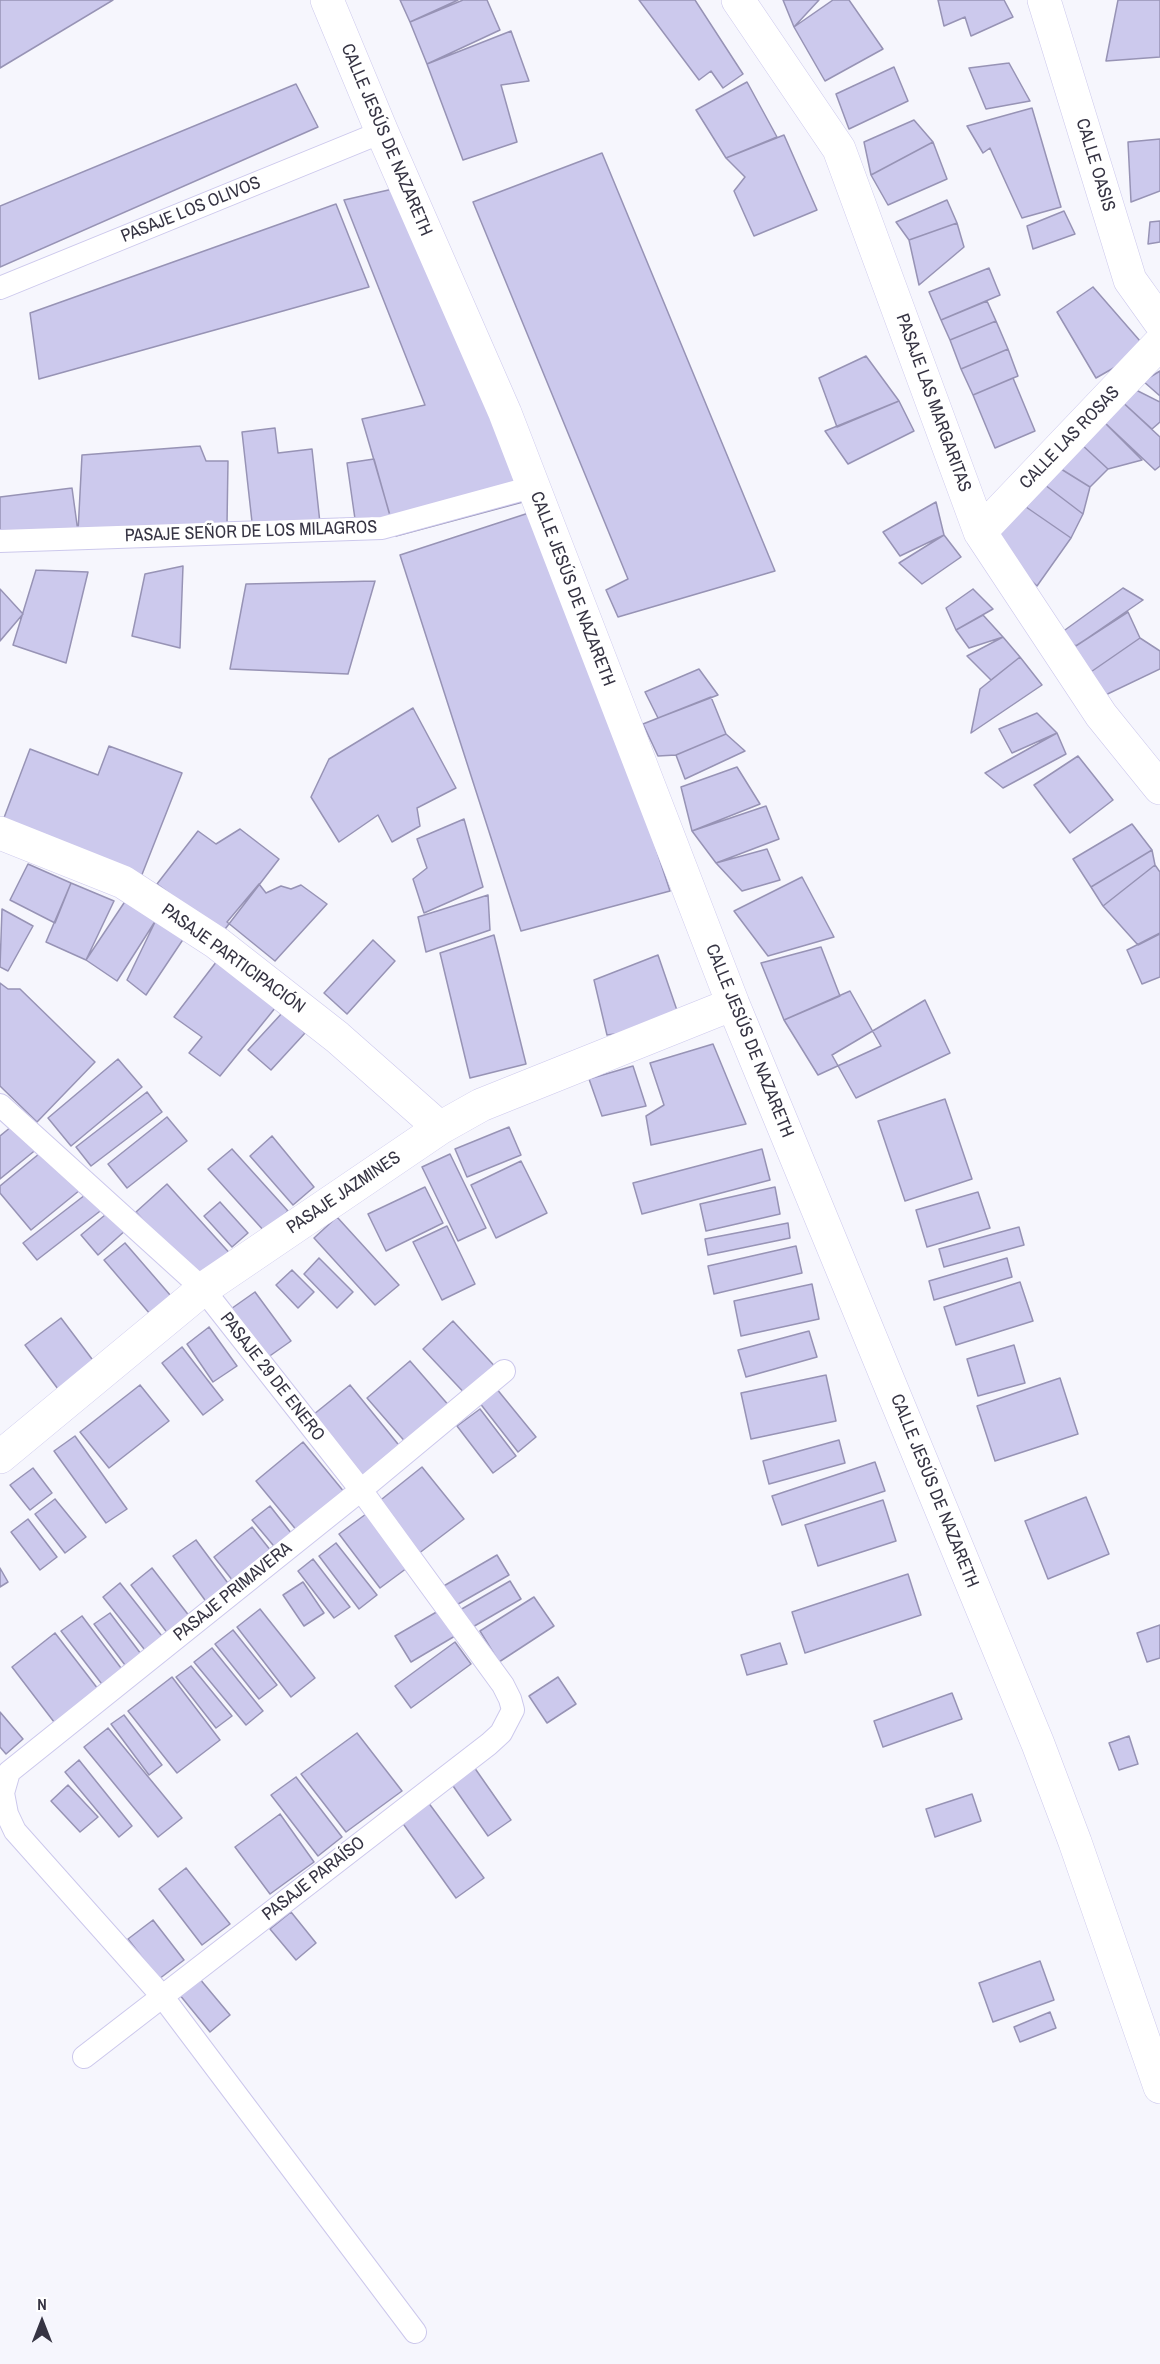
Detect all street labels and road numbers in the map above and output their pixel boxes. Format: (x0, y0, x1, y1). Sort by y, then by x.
street label: CALLE JESÚS DE NAZARETH (336, 41, 436, 239)
street label: CALLE OASIS (1071, 116, 1119, 214)
street label: PASAJE LOS OLIVOS (118, 172, 264, 248)
street label: PASAJE LAS MARGARITAS (891, 311, 975, 495)
street label: CALLE LAS ROSAS (1015, 382, 1125, 494)
street label: CALLE JESÚS DE NAZARETH (525, 489, 619, 689)
street label: PASAJE SEÑOR DE LOS MILAGROS (125, 517, 377, 547)
street label: PASAJE PARTICIPACIÓN (157, 900, 309, 1018)
street label: CALLE JESÚS DE NAZARETH (700, 941, 798, 1141)
street label: PASAJE JAZMINES (283, 1147, 405, 1239)
street label: PASAJE 29 DE ENERO (215, 1308, 329, 1446)
street label: CALLE JESÚS DE NAZARETH (885, 1391, 983, 1591)
street label: PASAJE PRIMAVERA (170, 1538, 296, 1646)
street label: PASAJE PARAÍSO (258, 1832, 370, 1926)

